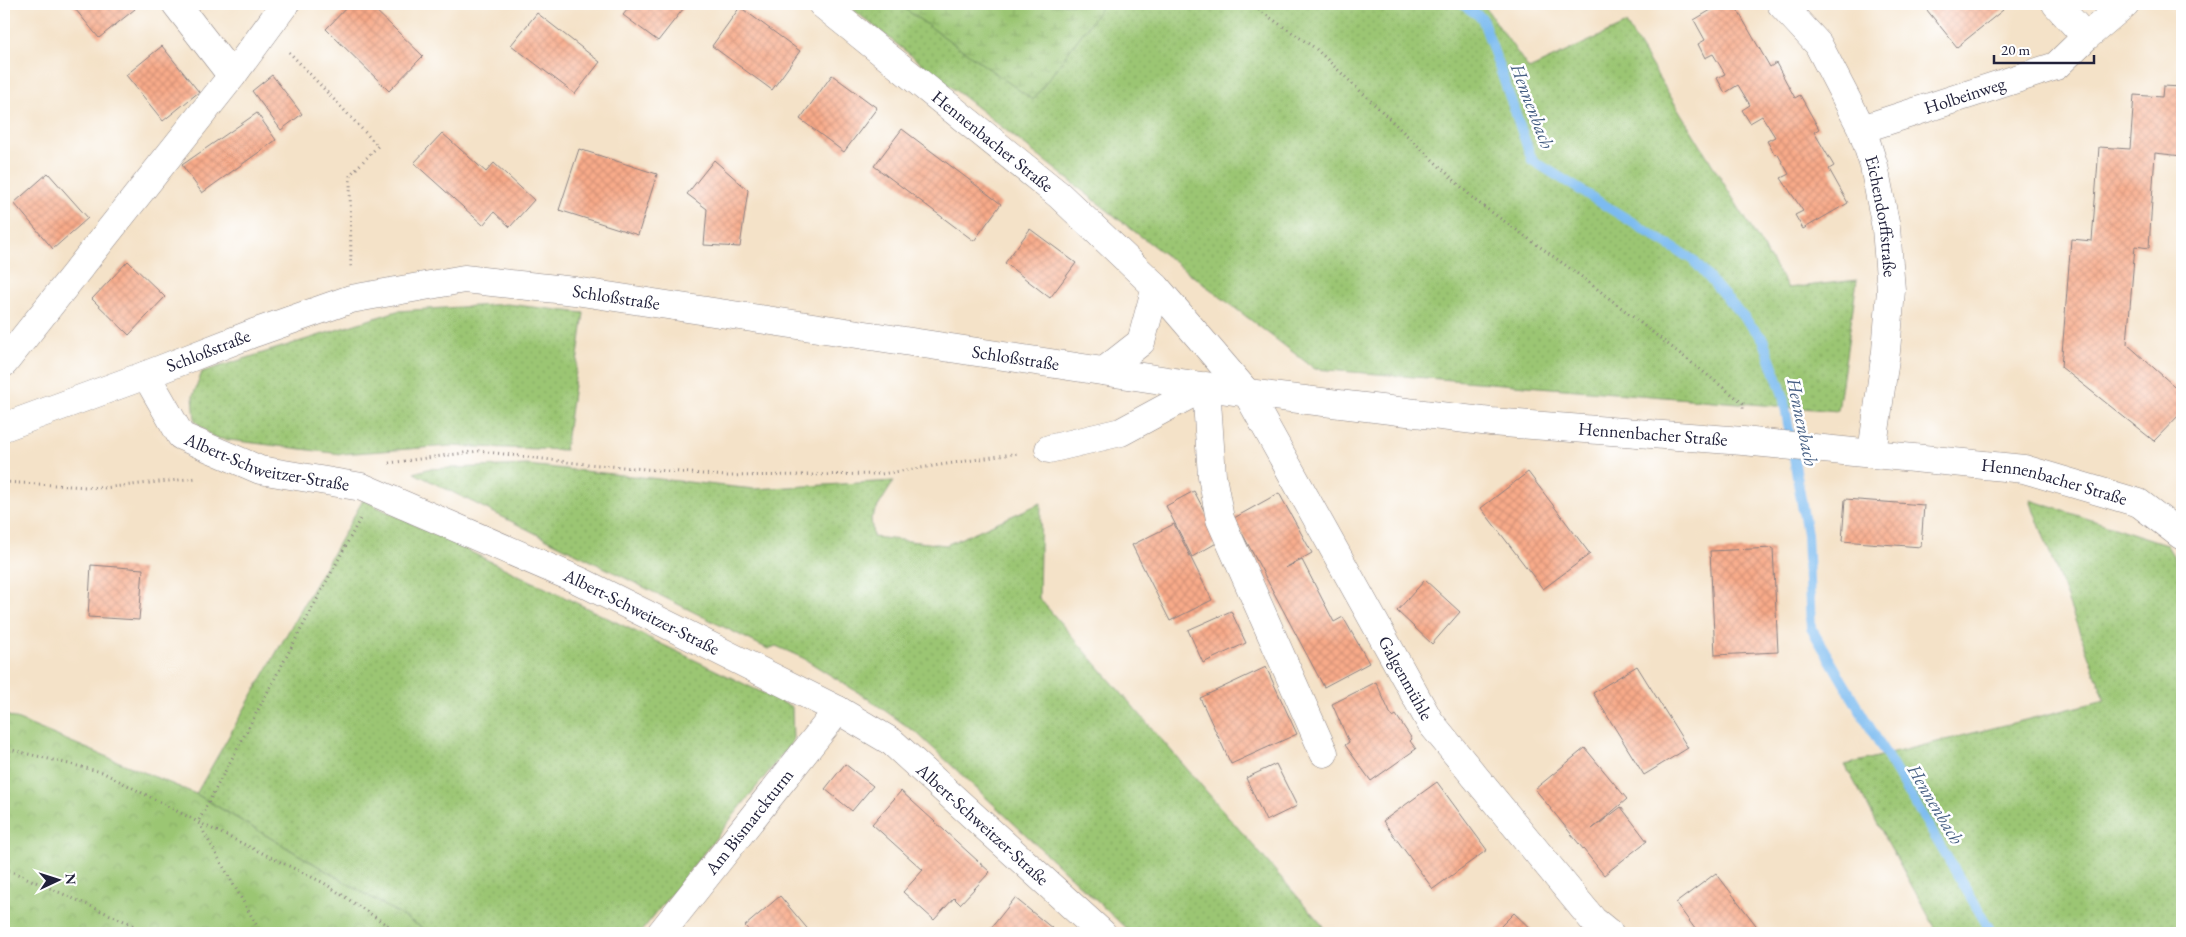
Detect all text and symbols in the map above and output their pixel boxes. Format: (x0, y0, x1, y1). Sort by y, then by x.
scale bar (1994, 32, 2094, 64)
text: 20 m (2001, 40, 2030, 59)
water label: Hennenbach (1505, 59, 1560, 152)
street label: Holbeinweg (1921, 71, 2008, 119)
street label: Hennenbacher Straße (927, 85, 1058, 197)
street label: Eichendorffstraße (1860, 152, 1902, 278)
street label: Schloßstraße (571, 279, 662, 315)
street label: Schloßstraße (163, 324, 253, 377)
street label: Schloßstraße (970, 339, 1061, 375)
water label: Hennenbach (1781, 375, 1824, 468)
street label: Hennenbacher Straße (1577, 417, 1728, 451)
street label: Albert-Schweitzer-Straße (180, 427, 351, 496)
street label: Hennenbacher Straße (1980, 453, 2130, 510)
street label: Albert-Schweitzer-Straße (559, 563, 724, 660)
street label: Galgenmühle (1373, 632, 1439, 724)
street label: Albert-Schweitzer-Straße (911, 757, 1054, 890)
water label: Hennenbach (1901, 759, 1969, 849)
street label: Am Bismarckturm (699, 764, 798, 880)
north arrow (32, 854, 82, 904)
text: N (62, 873, 80, 886)

